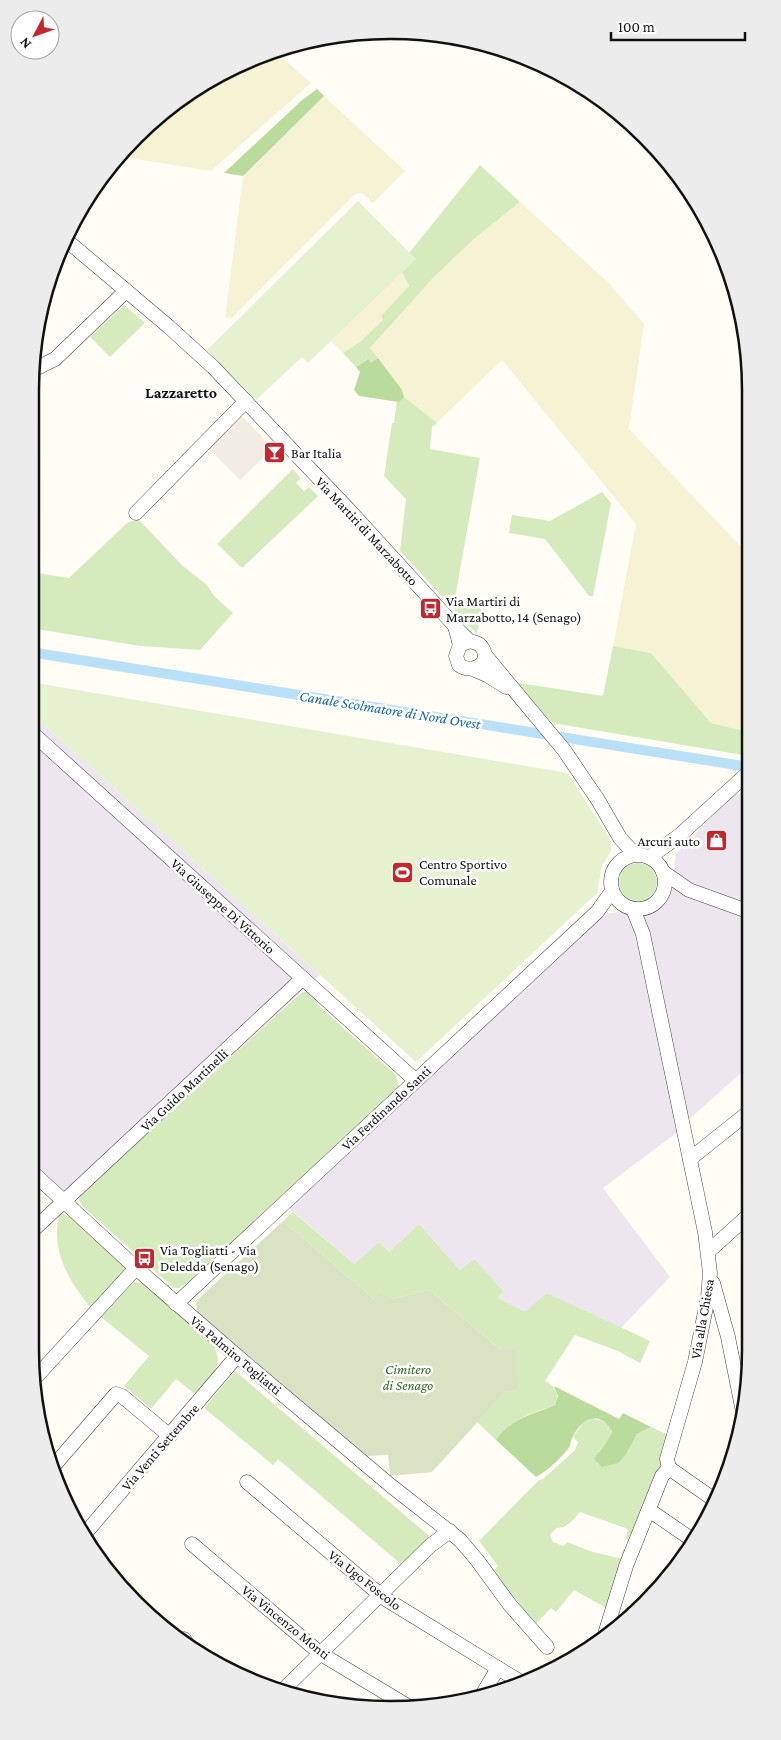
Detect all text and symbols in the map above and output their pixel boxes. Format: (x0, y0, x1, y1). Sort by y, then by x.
north arrow (10, 10, 60, 60)
scale bar (611, 10, 745, 42)
text: 100 m (618, 19, 655, 35)
text: N (16, 34, 34, 52)
district label: Lazzaretto (145, 384, 217, 401)
bar icon: Bar Italia (263, 441, 287, 465)
place label: Bar Italia (291, 445, 342, 461)
street label: Via Martiri di Marzabotto (313, 473, 421, 589)
place label: Via Martiri di Marzabotto, 14 (Senago) (446, 593, 582, 626)
bus stop icon: Via Martiri di Marzabotto, 14 (Senago) (418, 597, 442, 621)
water label: Canale Scolmatore di Nord Ovest (298, 688, 482, 732)
shop icon: Arcuri auto (704, 829, 728, 853)
place label: Arcuri auto (637, 833, 700, 849)
street label: Via Giuseppe Di Vittorio (168, 855, 278, 957)
place label: Centro Sportivo Comunale (419, 856, 507, 888)
sports icon: Centro Sportivo Comunale (391, 860, 415, 884)
street label: Via Guido Martinelli (137, 1045, 231, 1135)
street label: Via Ferdinando Santi (338, 1062, 434, 1154)
place label: Via Togliatti - Via Deledda (Senago) (160, 1242, 259, 1275)
bus stop icon: Via Togliatti - Via Deledda (Senago) (132, 1246, 156, 1270)
street label: Via alla Chiesa (687, 1277, 717, 1360)
street label: Via Palmiro Togliatti (187, 1312, 285, 1398)
park label: Cimitero di Senago (383, 1361, 433, 1393)
street label: Via Venti Settembre (118, 1400, 202, 1494)
street label: Via Ugo Foscolo (325, 1547, 405, 1613)
street label: Via Vincenzo Monti (239, 1582, 334, 1663)

